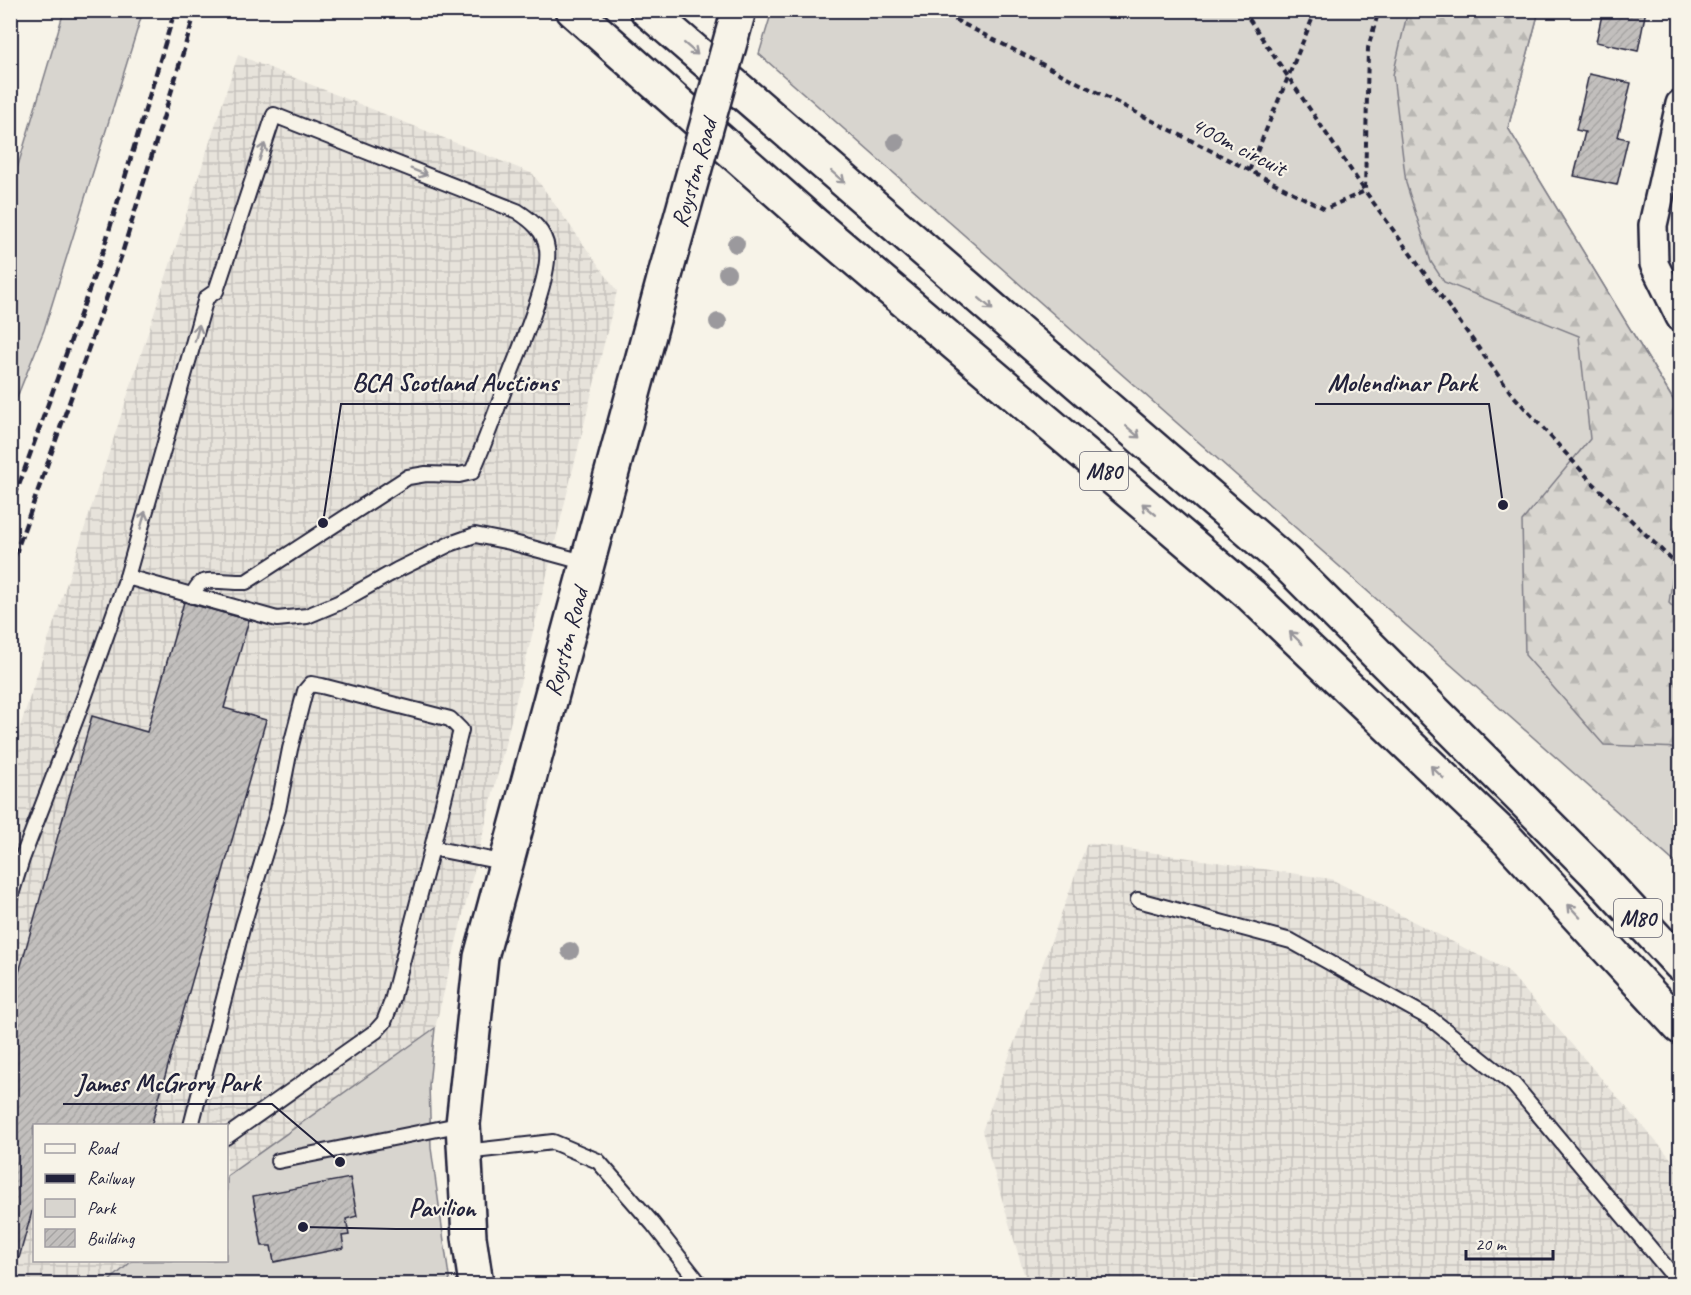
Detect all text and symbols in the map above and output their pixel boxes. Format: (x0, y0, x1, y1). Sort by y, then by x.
one-way arrow (683, 42, 698, 56)
street label: 400m circuit (1186, 109, 1294, 184)
street label: Royston Road (664, 112, 725, 231)
one-way arrow (257, 143, 268, 162)
one-way arrow (409, 167, 428, 178)
one-way arrow (830, 170, 845, 184)
one-way arrow (978, 297, 993, 311)
one-way arrow (191, 324, 203, 343)
callout: BCA Scotland Auctions (341, 360, 570, 404)
callout: Molendinar Park (1315, 360, 1489, 404)
text: BCA Scotland Auctions (352, 366, 561, 399)
text: Molendinar Park (1328, 366, 1479, 399)
one-way arrow (1125, 425, 1141, 438)
road number: M80 (1080, 452, 1128, 490)
one-way arrow (1142, 502, 1157, 516)
one-way arrow (137, 511, 149, 530)
street label: Royston Road (537, 581, 596, 700)
one-way arrow (1288, 631, 1303, 645)
one-way arrow (1430, 766, 1445, 780)
road number: M80 (1614, 899, 1662, 937)
one-way arrow (1567, 904, 1581, 919)
callout: James McGrory Park (63, 1060, 272, 1104)
text: James McGrory Park (74, 1066, 262, 1099)
legend (33, 1124, 228, 1262)
text: Road (87, 1137, 120, 1159)
text: Railway (87, 1167, 135, 1189)
callout: Pavilion (396, 1185, 487, 1229)
text: Pavilion (409, 1191, 478, 1224)
text: Park (87, 1197, 117, 1219)
scale bar (1466, 1223, 1553, 1261)
text: Building (87, 1227, 136, 1249)
text: 20 m (1475, 1233, 1508, 1255)

